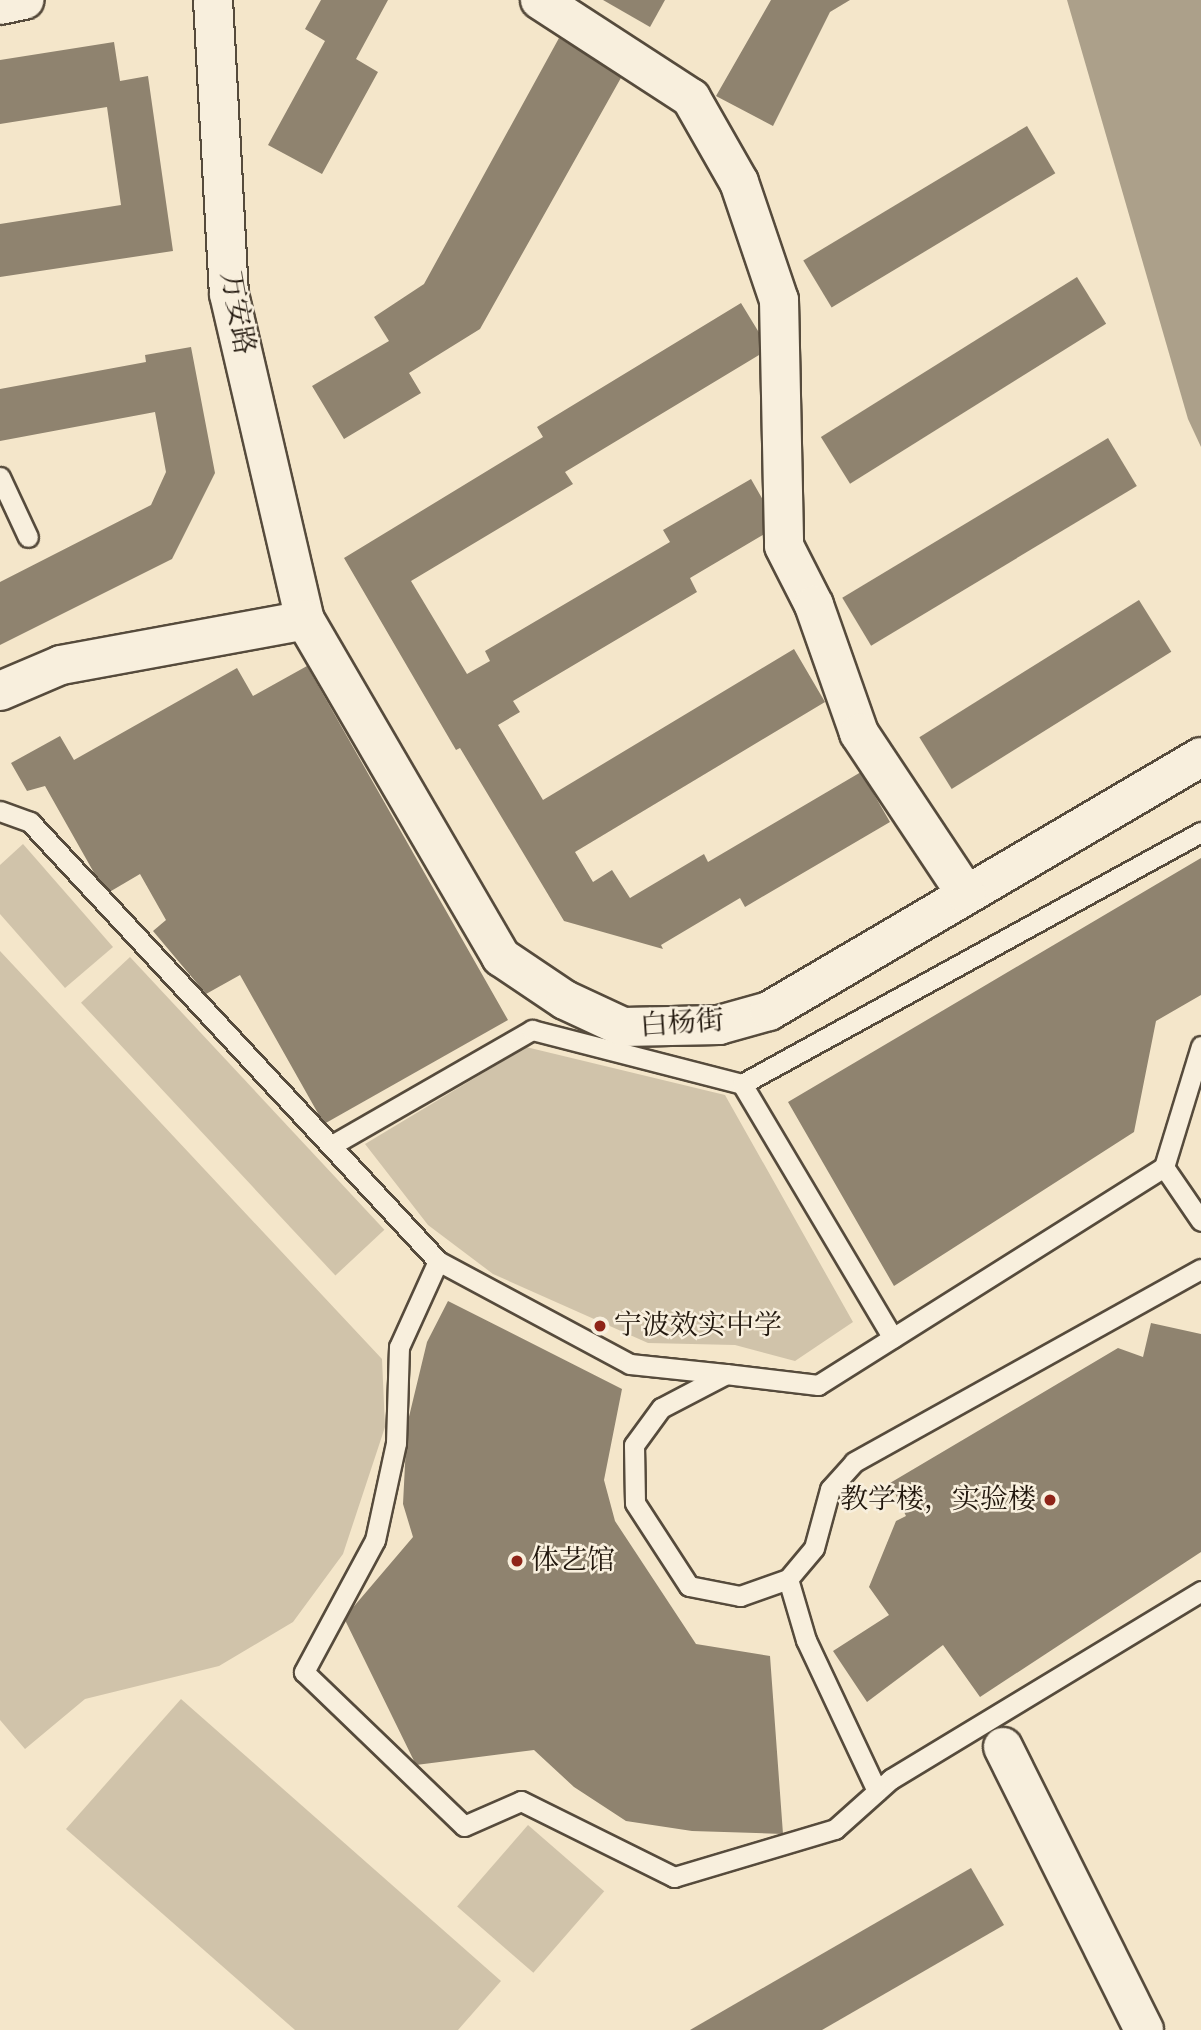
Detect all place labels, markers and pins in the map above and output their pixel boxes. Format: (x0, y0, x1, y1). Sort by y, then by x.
place label: 宁波效实中学 (614, 1309, 782, 1343)
marker: 宁波效实中学 (592, 1318, 608, 1334)
place label: 教学楼，实验楼 (840, 1483, 1036, 1517)
marker: 教学楼，实验楼 (1042, 1492, 1058, 1508)
place label: 体艺馆 (531, 1544, 615, 1578)
marker: 体艺馆 (509, 1553, 525, 1569)

